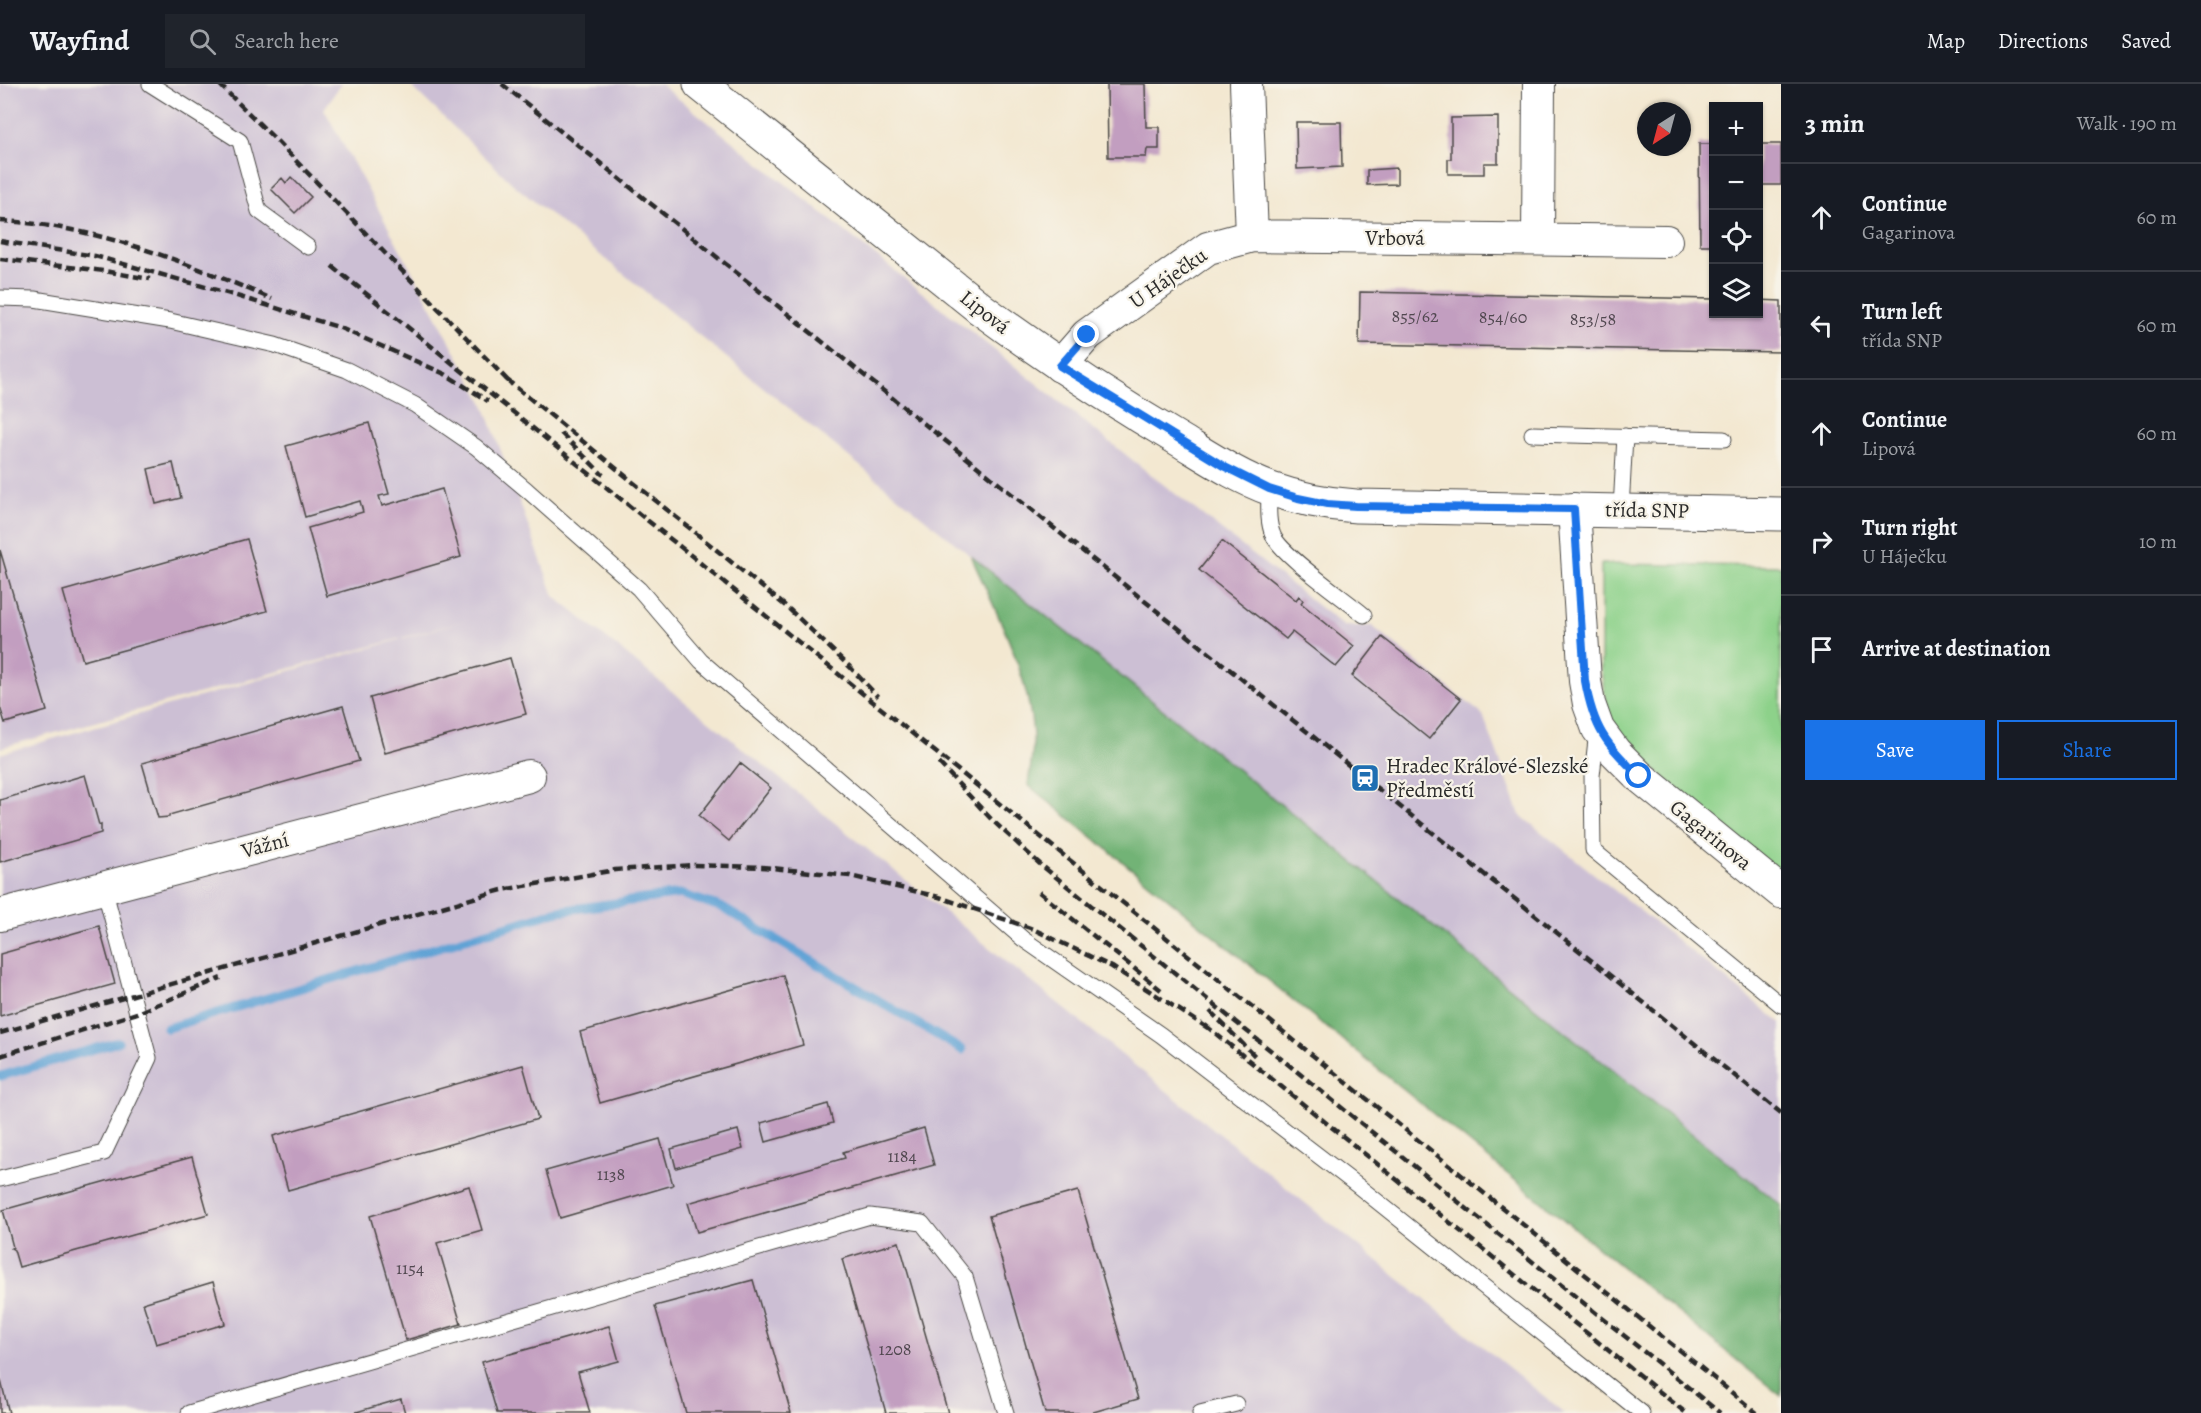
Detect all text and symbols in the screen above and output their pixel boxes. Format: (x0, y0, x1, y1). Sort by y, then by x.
search box (165, 14, 585, 68)
text: Wayfind (30, 22, 129, 60)
icon: search (186, 25, 219, 58)
text: Search here (234, 26, 339, 56)
text: Map (1927, 27, 1965, 55)
text: Directions (1998, 27, 2088, 55)
text: Saved (2121, 27, 2171, 55)
north arrow (1637, 102, 1691, 156)
map controls (1709, 102, 1763, 318)
button: + (1709, 102, 1763, 156)
text: 3 min (1805, 106, 1865, 141)
text: Walk · 190 m (2077, 110, 2177, 137)
button: − (1709, 156, 1763, 210)
text: Continue (1862, 189, 1947, 219)
icon: ahead (1805, 201, 1838, 234)
text: 60 m (2137, 204, 2177, 231)
button: locate (1709, 210, 1763, 264)
text: Gagarinova (1862, 219, 1955, 246)
street label: Vrbová (1364, 224, 1425, 252)
street label: U Háječku (1124, 241, 1213, 315)
button: layers (1709, 264, 1763, 318)
street label: Lipová (954, 284, 1016, 341)
text: Turn left (1862, 297, 1942, 327)
house number: 855/62 (1392, 304, 1439, 328)
house number: 854/60 (1479, 305, 1527, 329)
house number: 853/58 (1570, 307, 1616, 331)
icon: left (1805, 309, 1838, 342)
text: 60 m (2137, 312, 2177, 339)
route end (1073, 321, 1099, 347)
text: třída SNP (1862, 327, 1942, 354)
text: Continue (1862, 405, 1947, 435)
icon: ahead (1805, 417, 1838, 450)
text: 60 m (2137, 420, 2177, 447)
text: Lipová (1862, 435, 1916, 462)
street label: třída SNP (1605, 495, 1690, 525)
text: Turn right (1862, 513, 1958, 543)
icon: right (1805, 525, 1838, 558)
text: 10 m (2139, 528, 2177, 555)
text: U Háječku (1862, 543, 1947, 570)
icon: arrive (1805, 633, 1838, 666)
text: Arrive at destination (1862, 634, 2051, 664)
button: Save (1805, 720, 1985, 780)
button: Share (1997, 720, 2177, 780)
place label: Hradec Králové-Slezské Předměstí (1386, 752, 1588, 804)
station icon: Hradec Králové-Slezské Předměstí (1349, 762, 1381, 794)
route start (1625, 762, 1651, 788)
street label: Gagarinova (1664, 793, 1758, 877)
street label: Vážní (237, 825, 292, 865)
house number: 1184 (887, 1144, 917, 1168)
house number: 1138 (597, 1162, 625, 1186)
house number: 1154 (396, 1256, 424, 1280)
house number: 1208 (878, 1337, 912, 1361)

